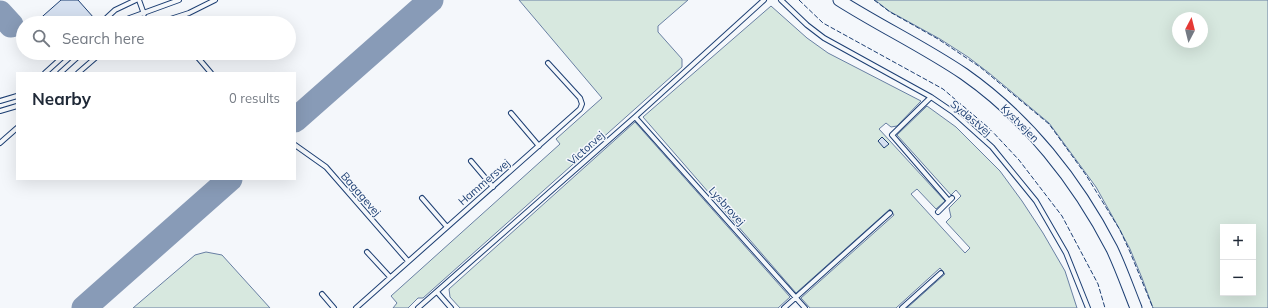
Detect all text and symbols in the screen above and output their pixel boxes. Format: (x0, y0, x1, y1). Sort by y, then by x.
north arrow (1172, 12, 1208, 48)
search box (16, 16, 296, 60)
icon: search (30, 27, 52, 49)
text: Search here (62, 29, 144, 48)
text: Nearby (32, 88, 91, 109)
text: 0 results (229, 90, 280, 106)
street label: Sydøstvej (948, 97, 994, 139)
street label: Kystvejen (998, 101, 1042, 145)
street label: Victorvej (565, 128, 607, 168)
street label: Hammersvej (455, 156, 513, 208)
street label: Bagagevej (338, 169, 384, 219)
street label: Lysbrovej (706, 184, 748, 228)
map controls (1220, 224, 1256, 296)
button: + (1220, 224, 1256, 260)
button: − (1220, 260, 1256, 296)

